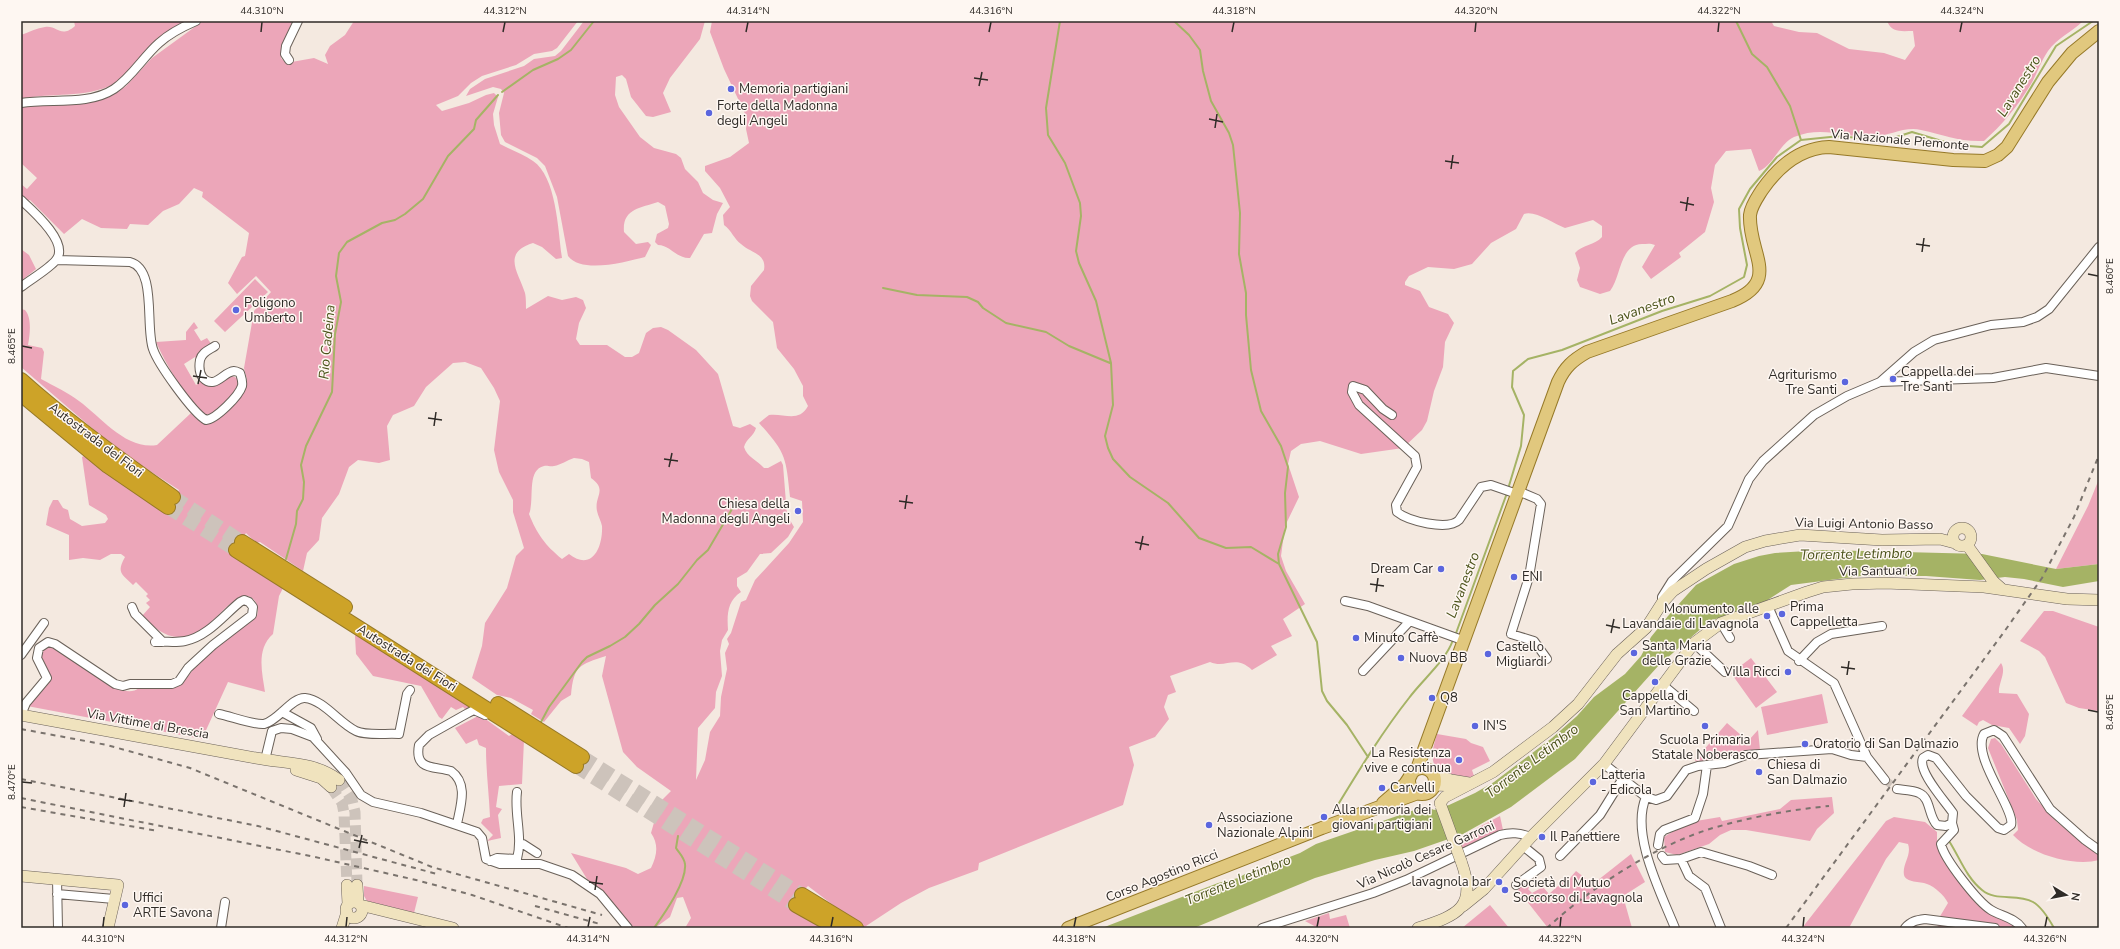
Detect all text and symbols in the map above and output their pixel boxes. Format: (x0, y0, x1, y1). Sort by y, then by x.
text: 44.310°N (240, 4, 284, 18)
text: 44.312°N (483, 4, 527, 18)
text: 44.314°N (726, 4, 770, 18)
text: 44.316°N (969, 4, 1013, 18)
text: 44.318°N (1212, 4, 1256, 18)
text: 44.320°N (1454, 4, 1498, 18)
text: 44.322°N (1697, 4, 1741, 18)
text: 44.324°N (1940, 4, 1984, 18)
water label: Lavanestro (1993, 51, 2045, 120)
place label: Memoria partigiani (739, 80, 848, 98)
marker: Memoria partigiani (726, 84, 736, 94)
place label: Forte della Madonna degli Angeli (717, 97, 838, 130)
marker: Forte della Madonna degli Angeli (704, 108, 714, 118)
street label: Via Nazionale Piemonte (1829, 125, 1970, 155)
text: 8.460°E (2103, 258, 2117, 294)
water label: Lavanestro (1606, 288, 1678, 330)
place label: Poligono Umberto I (244, 294, 302, 327)
water label: Rio Cadeina (314, 304, 340, 380)
marker: Poligono Umberto I (231, 305, 241, 315)
text: 8.465°E (5, 328, 19, 364)
place label: Cappella dei Tre Santi (1901, 363, 1974, 396)
place label: Agriturismo Tre Santi (1768, 366, 1837, 399)
marker: Cappella dei Tre Santi (1888, 374, 1898, 384)
marker: Agriturismo Tre Santi (1840, 377, 1850, 387)
street label: Autostrada dei Fiori (45, 398, 147, 482)
place label: Chiesa della Madonna degli Angeli (662, 495, 790, 528)
marker: Chiesa della Madonna degli Angeli (793, 506, 803, 516)
street label: Via Luigi Antonio Basso (1794, 514, 1933, 534)
water label: Torrente Letimbro (1800, 544, 1913, 564)
water label: Lavanestro (1442, 549, 1484, 621)
place label: Dream Car (1370, 560, 1433, 578)
street label: Via Santuario (1838, 561, 1917, 581)
marker: Dream Car (1436, 564, 1446, 574)
place label: ENI (1522, 568, 1543, 586)
marker: ENI (1509, 572, 1519, 582)
place label: Prima Cappelletta (1790, 598, 1858, 631)
place label: Monumento alle Lavandaie di Lavagnola (1622, 600, 1759, 633)
marker: Prima Cappelletta (1777, 609, 1787, 619)
marker: Monumento alle Lavandaie di Lavagnola (1762, 611, 1772, 621)
street label: Autostrada dei Fiori (354, 620, 460, 696)
place label: Minuto Caffè (1364, 629, 1439, 647)
marker: Minuto Caffè (1351, 633, 1361, 643)
place label: Santa Maria delle Grazie (1642, 637, 1712, 670)
place label: Castello Migliardi (1496, 638, 1547, 671)
marker: Santa Maria delle Grazie (1629, 648, 1639, 658)
place label: Nuova BB (1409, 649, 1467, 667)
marker: Castello Migliardi (1483, 649, 1493, 659)
marker: Nuova BB (1396, 653, 1406, 663)
place label: Villa Ricci (1722, 663, 1780, 681)
marker: Villa Ricci (1783, 667, 1793, 677)
marker: Cappella di San Martino (1650, 677, 1660, 687)
place label: Cappella di San Martino (1620, 687, 1690, 720)
place label: Q8 (1440, 689, 1458, 707)
marker: Q8 (1427, 693, 1437, 703)
text: 8.465°E (2103, 694, 2117, 730)
street label: Via Vittime di Brescia (84, 704, 211, 744)
place label: IN'S (1483, 717, 1507, 735)
water label: Torrente Letimbro (1481, 719, 1583, 802)
marker: IN'S (1470, 721, 1480, 731)
marker: Scuola Primaria Statale Noberasco (1700, 721, 1710, 731)
place label: Scuola Primaria Statale Noberasco (1651, 731, 1759, 764)
place label: Oratorio di San Dalmazio (1813, 735, 1959, 753)
marker: Oratorio di San Dalmazio (1800, 739, 1810, 749)
place label: La Resistenza vive e continua (1365, 744, 1451, 777)
marker: La Resistenza vive e continua (1454, 755, 1464, 765)
place label: Chiesa di San Dalmazio (1767, 756, 1847, 789)
text: 8.470°E (5, 764, 19, 800)
place label: Latteria - Edicola (1601, 766, 1652, 799)
marker: Chiesa di San Dalmazio (1754, 767, 1764, 777)
marker: Latteria - Edicola (1588, 777, 1598, 787)
place label: Carvelli (1390, 779, 1435, 797)
marker: Carvelli (1377, 783, 1387, 793)
place label: Alla memoria dei giovani partigiani (1332, 801, 1432, 834)
place label: Associazione Nazionale Alpini (1217, 809, 1312, 842)
marker: Alla memoria dei giovani partigiani (1319, 812, 1329, 822)
street label: Via Nicolò Cesare Garroni (1354, 817, 1498, 894)
marker: Associazione Nazionale Alpini (1204, 820, 1214, 830)
place label: Il Panettiere (1550, 828, 1620, 846)
marker: Il Panettiere (1537, 832, 1547, 842)
street label: Corso Agostino Ricci (1103, 845, 1221, 907)
water label: Torrente Letimbro (1182, 850, 1294, 910)
place label: lavagnola bar (1411, 873, 1491, 891)
place label: Società di Mutuo Soccorso di Lavagnola (1513, 874, 1643, 907)
north arrow (2046, 875, 2086, 915)
marker: lavagnola bar (1494, 877, 1504, 887)
marker: Società di Mutuo Soccorso di Lavagnola (1500, 885, 1510, 895)
place label: Uffici ARTE Savona (133, 889, 213, 922)
text: N (2067, 891, 2083, 902)
marker: Uffici ARTE Savona (120, 900, 130, 910)
text: 44.310°N (81, 932, 125, 946)
text: 44.312°N (324, 932, 368, 946)
text: 44.314°N (566, 932, 610, 946)
text: 44.316°N (809, 932, 853, 946)
text: 44.318°N (1052, 932, 1096, 946)
text: 44.320°N (1295, 932, 1339, 946)
text: 44.322°N (1538, 932, 1582, 946)
text: 44.324°N (1781, 932, 1825, 946)
text: 44.326°N (2023, 932, 2067, 946)

